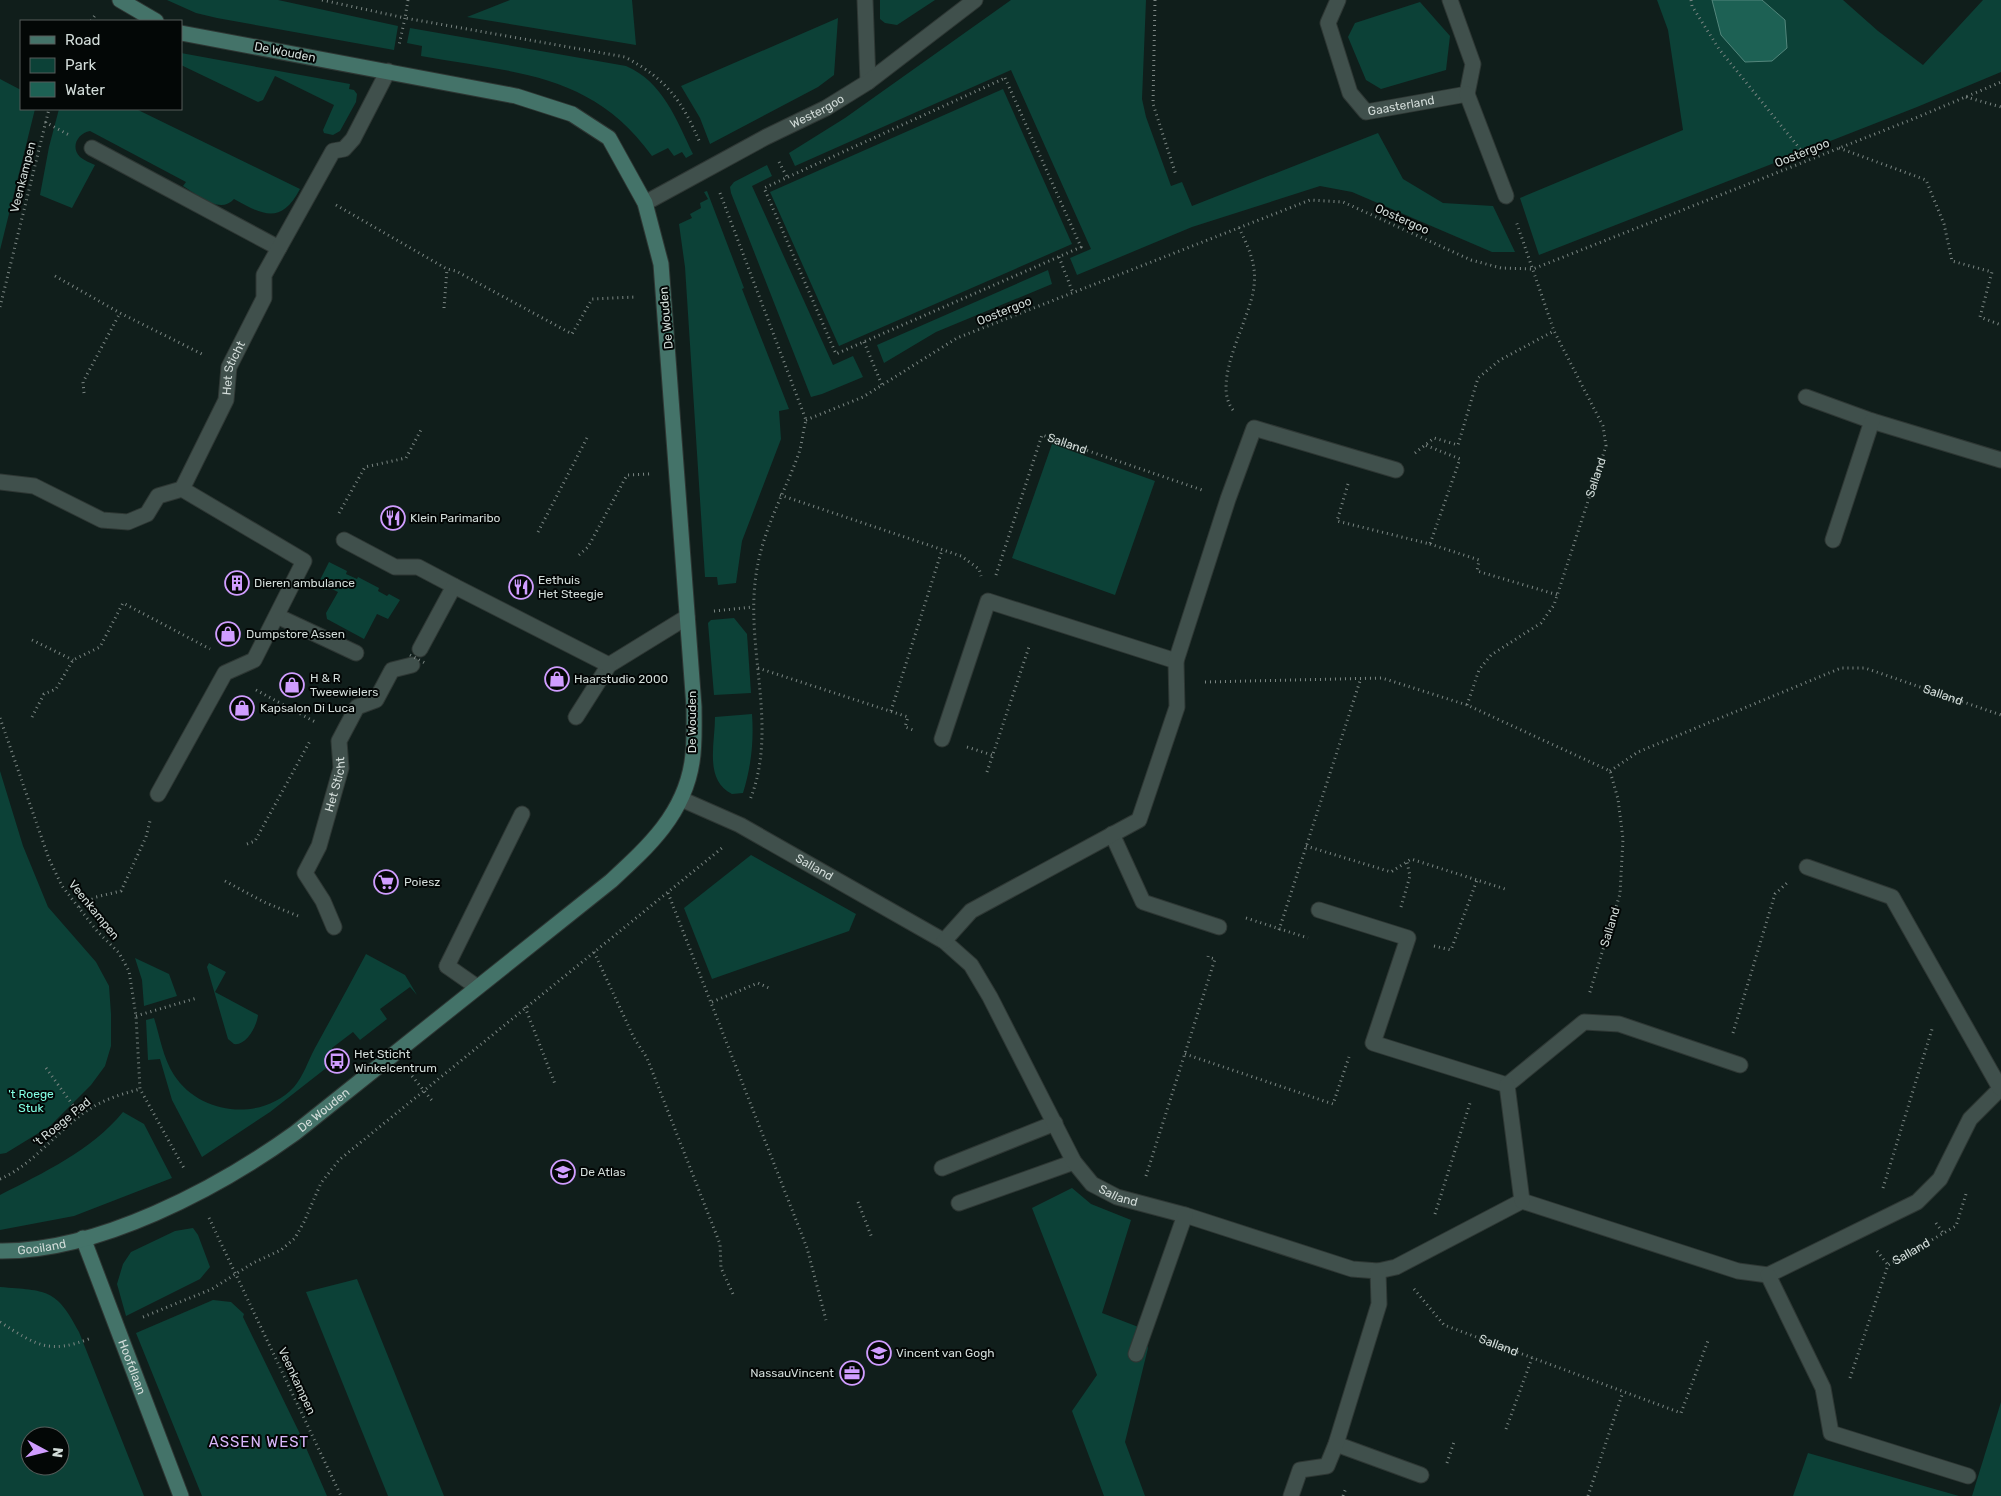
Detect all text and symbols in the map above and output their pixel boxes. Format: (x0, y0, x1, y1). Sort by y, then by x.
legend (20, 20, 182, 110)
text: Road (65, 31, 101, 49)
street label: De Wouden (253, 39, 317, 65)
text: Park (65, 56, 96, 74)
text: Water (65, 81, 105, 99)
street label: Westergoo (788, 91, 847, 131)
street label: Gaasterland (1367, 93, 1436, 119)
street label: Oostergoo (1773, 136, 1832, 170)
street label: Veenkampen (7, 140, 39, 214)
street label: Oostergoo (1373, 201, 1431, 237)
street label: De Wouden (656, 286, 676, 350)
street label: Oostergoo (975, 294, 1034, 328)
street label: Het Sticht (219, 338, 248, 396)
street label: Salland (1046, 430, 1089, 457)
street label: Salland (1583, 456, 1609, 499)
restaurant icon: Klein Parimaribo (380, 505, 406, 531)
place label: Klein Parimaribo (410, 511, 501, 525)
building icon: Dieren ambulance (224, 570, 250, 596)
place label: Eethuis Het Steegje (538, 573, 604, 601)
restaurant icon: Eethuis Het Steegje (508, 574, 534, 600)
place label: Dieren ambulance (254, 576, 355, 590)
shop icon: Dumpstore Assen (215, 621, 241, 647)
place label: Dumpstore Assen (246, 627, 345, 641)
shop icon: Haarstudio 2000 (544, 666, 570, 692)
place label: H & R Tweewielers (310, 671, 378, 699)
shop icon: H & R Tweewielers (279, 672, 305, 698)
place label: Haarstudio 2000 (574, 672, 668, 686)
street label: Salland (1921, 682, 1965, 708)
street label: De Wouden (685, 691, 699, 753)
shop icon: Kapsalon Di Luca (229, 695, 255, 721)
place label: Kapsalon Di Luca (260, 701, 355, 715)
street label: Het Sticht (322, 756, 348, 813)
street label: Salland (793, 851, 836, 883)
supermarket icon: Poiesz (373, 869, 399, 895)
place label: Poiesz (404, 875, 440, 889)
street label: Veenkampen (66, 877, 122, 943)
street label: Salland (1597, 905, 1623, 949)
place label: Het Sticht Winkelcentrum (354, 1047, 437, 1075)
bus stop icon: Het Sticht Winkelcentrum (324, 1048, 350, 1074)
street label: De Wouden (295, 1085, 352, 1135)
park label: 't Roege Stuk (8, 1087, 54, 1115)
street label: 't Roege Pad (30, 1095, 94, 1149)
school or university icon: De Atlas (550, 1159, 576, 1185)
place label: De Atlas (580, 1165, 626, 1179)
street label: Salland (1096, 1182, 1139, 1209)
street label: Salland (1890, 1235, 1932, 1268)
street label: Gooiland (17, 1237, 67, 1258)
street label: Salland (1477, 1332, 1520, 1359)
street label: Hoofdlaan (115, 1338, 149, 1396)
school or university icon: Vincent van Gogh (866, 1340, 892, 1366)
street label: Veenkampen (275, 1345, 319, 1417)
place label: Vincent van Gogh (896, 1346, 995, 1360)
office icon: NassauVincent (839, 1360, 865, 1386)
place label: NassauVincent (750, 1366, 834, 1380)
north arrow (20, 1426, 70, 1476)
district label: ASSEN WEST (209, 1433, 309, 1451)
text: N (48, 1446, 66, 1459)

